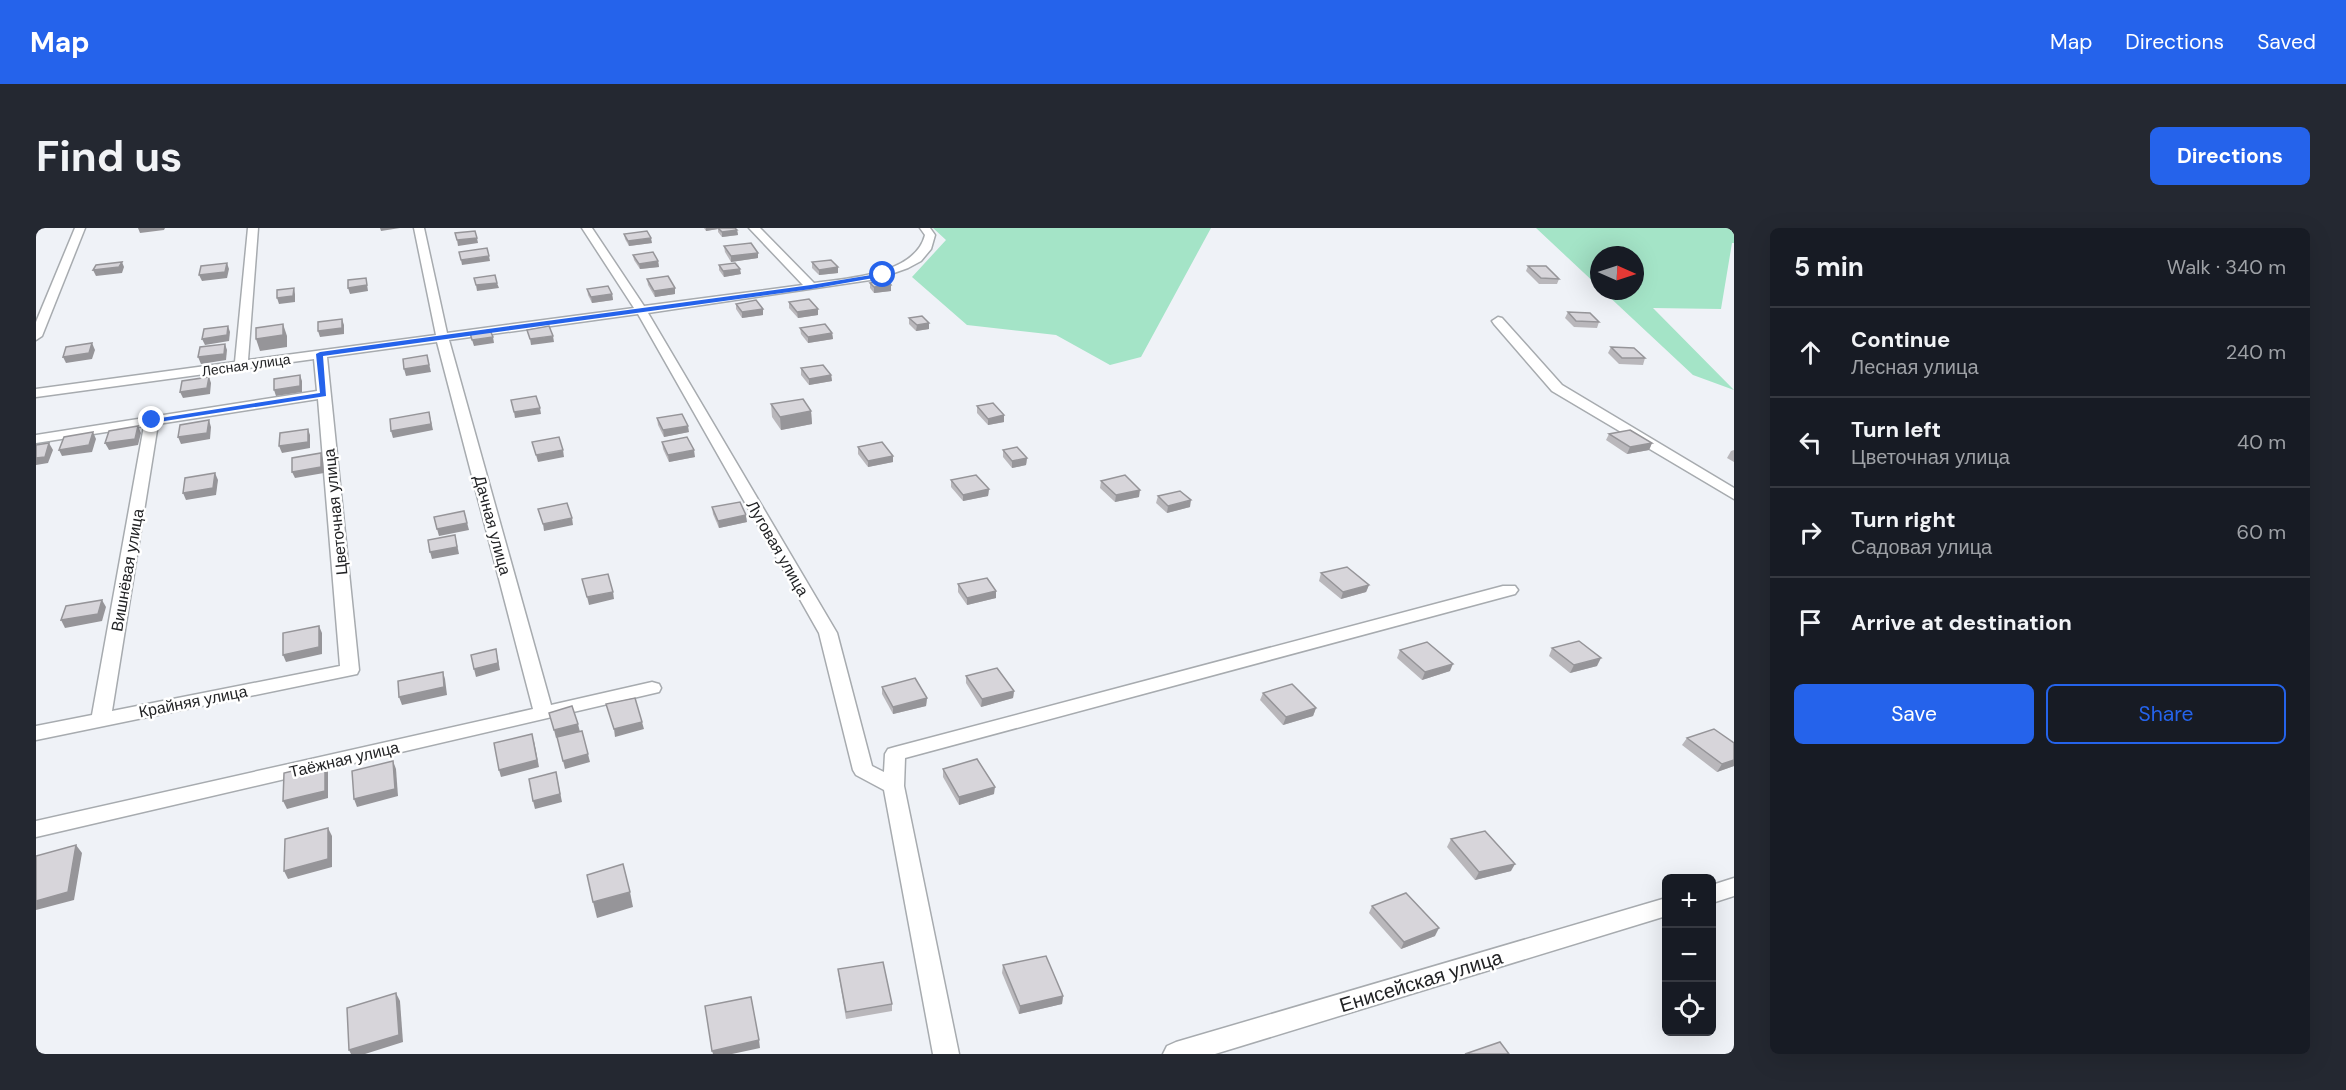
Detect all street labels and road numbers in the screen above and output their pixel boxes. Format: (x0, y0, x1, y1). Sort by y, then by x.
street label: Лесная улица (201, 350, 292, 380)
street label: Цветочная улица (318, 448, 353, 576)
street label: Дачная улица (469, 473, 516, 577)
street label: Луговая улица (742, 497, 814, 600)
street label: Вишнёвая улица (106, 507, 149, 633)
street label: Крайняя улица (137, 681, 249, 722)
street label: Таёжная улица (287, 737, 401, 782)
street label: Енисейская улица (1336, 944, 1507, 1018)

